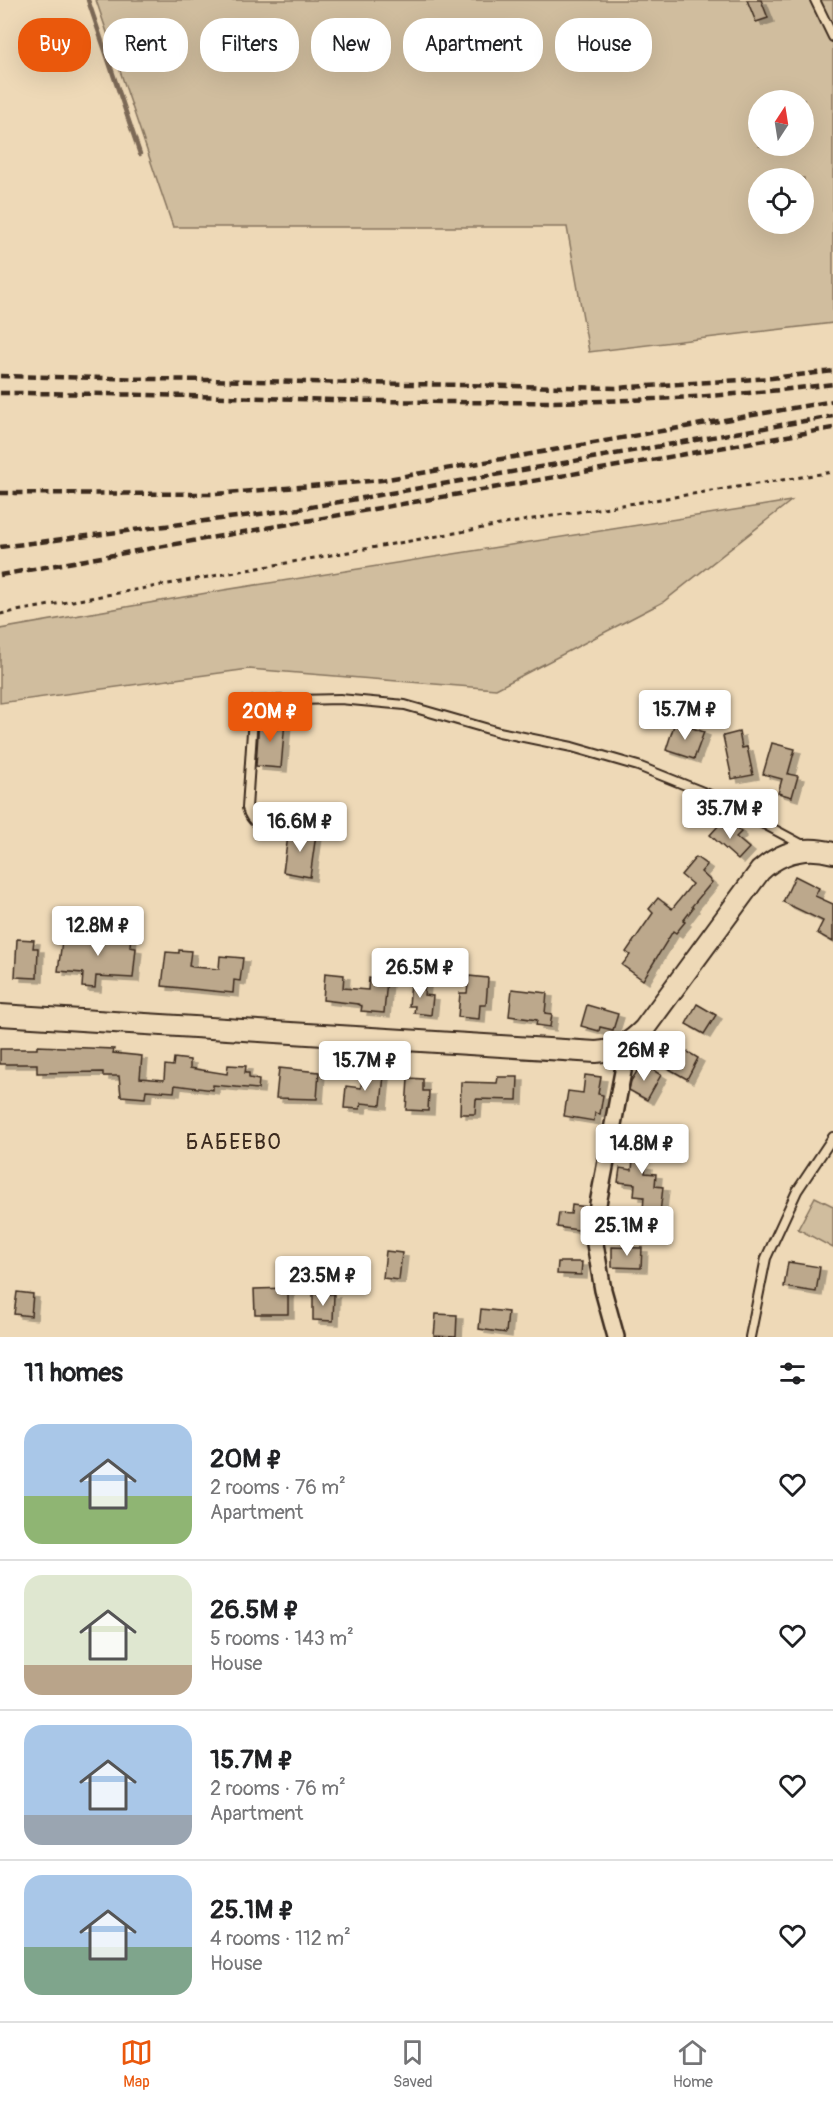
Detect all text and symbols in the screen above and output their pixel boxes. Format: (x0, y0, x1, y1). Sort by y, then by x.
chip: Buy (18, 18, 91, 72)
chip: Rent (103, 18, 188, 72)
chip: Filters (200, 18, 299, 72)
chip: New (311, 18, 391, 72)
chip: Apartment (403, 18, 543, 72)
chip: House (555, 18, 652, 72)
north arrow (748, 90, 814, 156)
map controls (748, 90, 814, 234)
button: locate (748, 168, 814, 234)
pin: 15.7M ₽ (630, 690, 740, 741)
pin: 20M ₽ (228, 692, 312, 743)
text: 15.7M ₽ (653, 697, 717, 722)
text: 20M ₽ (242, 699, 298, 724)
pin: 35.7M ₽ (675, 789, 785, 840)
text: 35.7M ₽ (696, 796, 764, 821)
pin: 16.6M ₽ (245, 802, 355, 853)
text: 16.6M ₽ (267, 809, 333, 834)
pin: 12.8M ₽ (43, 906, 153, 957)
text: 12.8M ₽ (66, 913, 130, 938)
pin: 26.5M ₽ (365, 948, 475, 999)
text: 26.5M ₽ (386, 955, 454, 980)
pin: 26M ₽ (602, 1031, 686, 1082)
text: 26M ₽ (617, 1038, 671, 1063)
pin: 15.7M ₽ (310, 1041, 420, 1092)
text: 15.7M ₽ (333, 1048, 397, 1073)
pin: 14.8M ₽ (587, 1124, 697, 1175)
district label: БАБЕЕВО (186, 1129, 282, 1156)
text: 14.8M ₽ (610, 1131, 674, 1156)
pin: 25.1M ₽ (572, 1206, 682, 1257)
text: 25.1M ₽ (595, 1213, 659, 1238)
pin: 23.5M ₽ (268, 1256, 378, 1307)
text: 23.5M ₽ (289, 1263, 357, 1288)
text: 11 homes (24, 1357, 123, 1389)
icon: filters (776, 1357, 809, 1390)
text: 20M ₽ (210, 1443, 282, 1475)
icon: home (72, 1448, 144, 1520)
icon: heart (776, 1468, 809, 1501)
text: 2 rooms · 76 m² (210, 1475, 346, 1500)
text: Apartment (210, 1500, 303, 1525)
text: 26.5M ₽ (210, 1594, 299, 1626)
icon: home (72, 1599, 144, 1671)
icon: heart (776, 1619, 809, 1652)
text: 5 rooms · 143 m² (210, 1626, 354, 1651)
text: House (210, 1651, 262, 1676)
text: 15.7M ₽ (210, 1744, 294, 1776)
icon: home (72, 1749, 144, 1821)
icon: heart (776, 1769, 809, 1802)
text: 2 rooms · 76 m² (210, 1776, 346, 1801)
text: Apartment (210, 1801, 303, 1826)
text: 25.1M ₽ (210, 1894, 294, 1926)
icon: home (72, 1899, 144, 1971)
icon: heart (776, 1919, 809, 1952)
text: 4 rooms · 112 m² (210, 1926, 351, 1951)
text: House (210, 1951, 262, 1976)
tab: Map (120, 2036, 153, 2092)
tab: Saved (393, 2036, 433, 2092)
tab: Home (673, 2036, 713, 2092)

